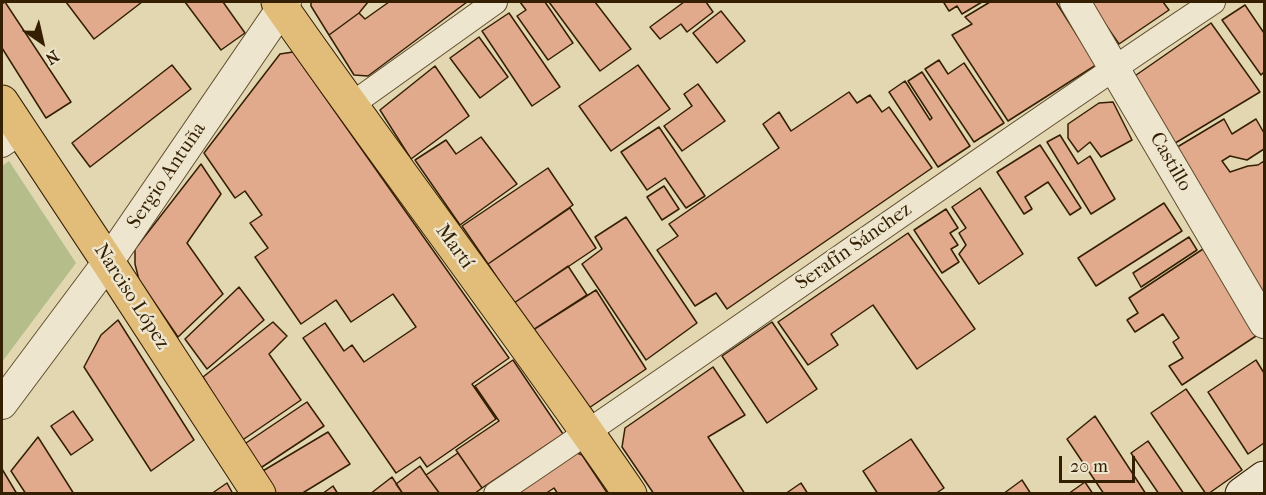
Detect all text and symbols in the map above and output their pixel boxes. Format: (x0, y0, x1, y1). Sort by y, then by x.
north arrow (12, 12, 72, 72)
text: N (42, 46, 63, 69)
street label: Sergio Antuña (123, 118, 211, 234)
street label: Castillo (1144, 128, 1196, 196)
street label: Serafín Sánchez (791, 198, 917, 296)
street label: Martí (430, 220, 478, 274)
street label: Narciso López (88, 240, 174, 354)
scale bar (1062, 444, 1138, 482)
text: 20 m (1070, 456, 1108, 477)

